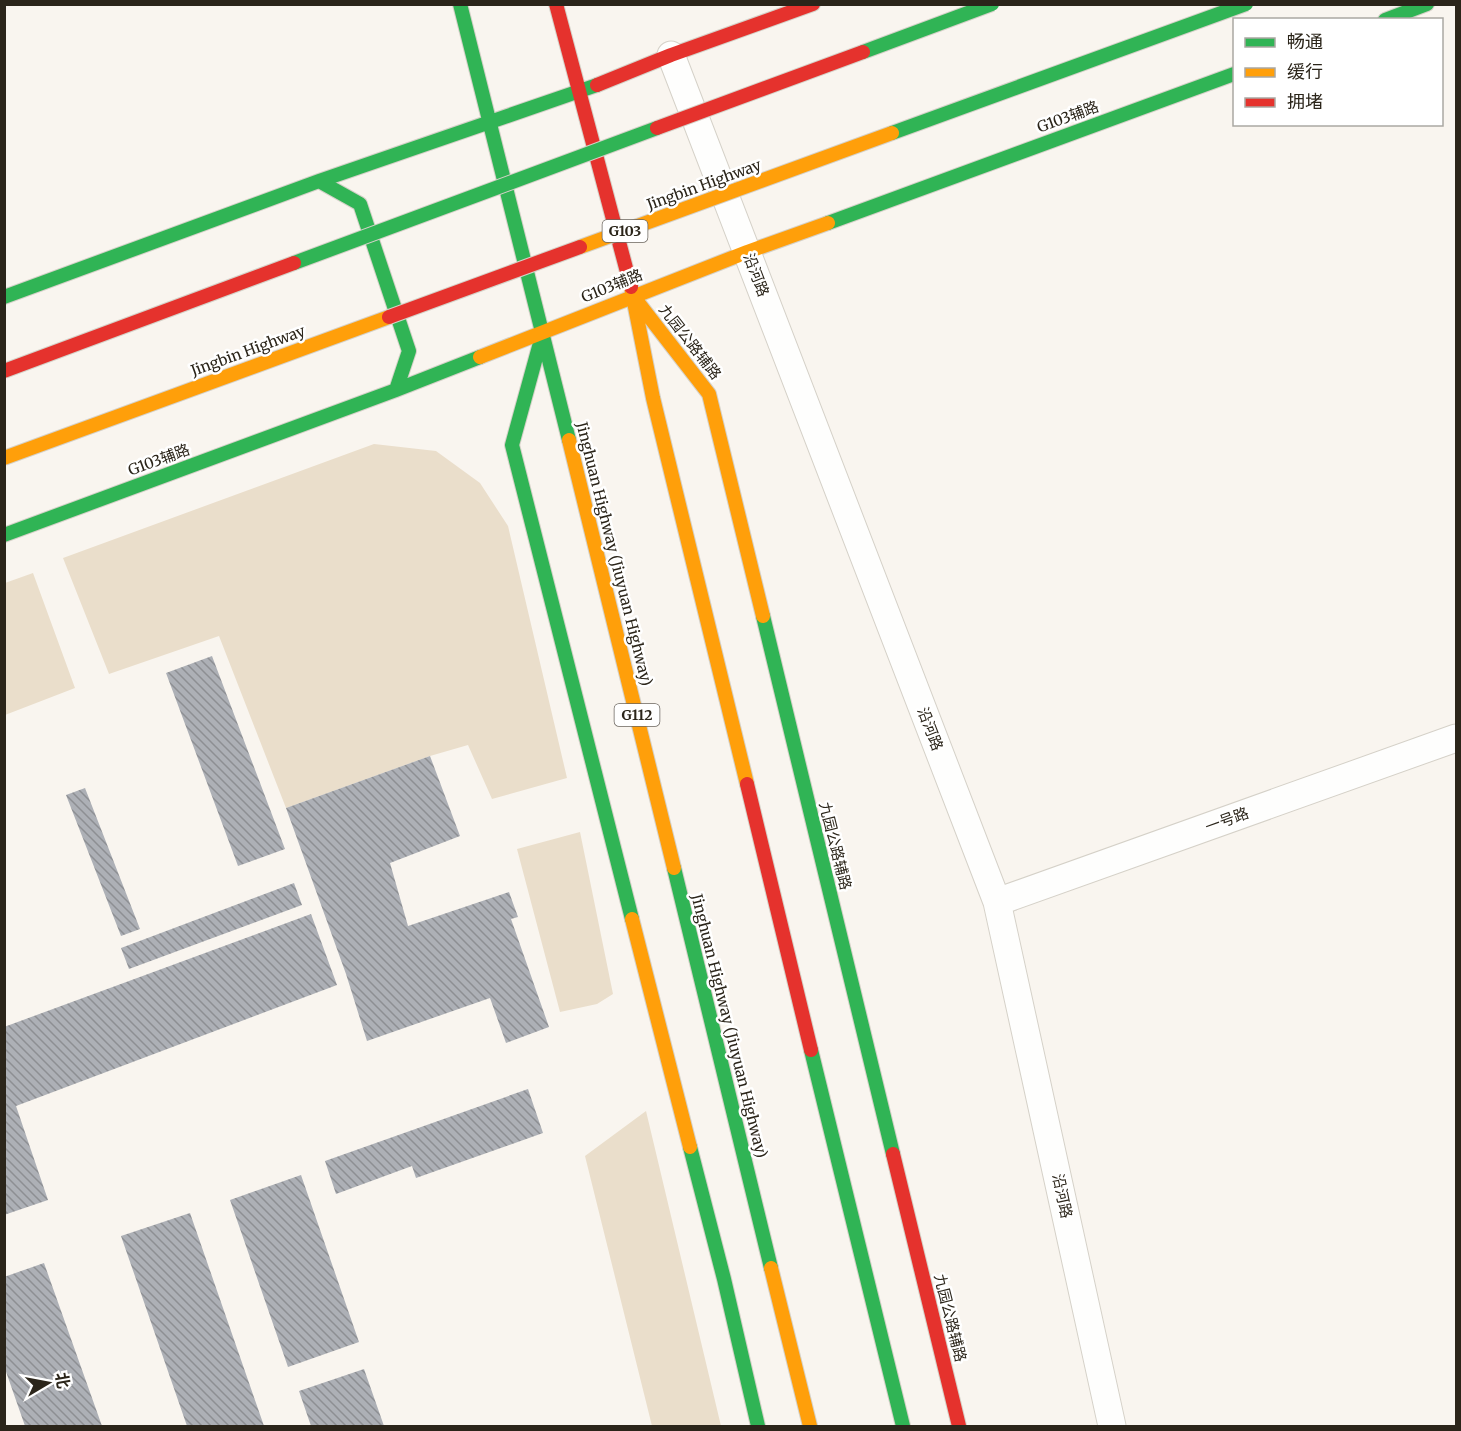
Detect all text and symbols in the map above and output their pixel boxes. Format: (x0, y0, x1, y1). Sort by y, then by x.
legend (1233, 18, 1443, 126)
text: 畅通 (1287, 30, 1323, 53)
text: 缓行 (1287, 60, 1323, 83)
text: 拥堵 (1287, 90, 1323, 113)
street label: G103辅路 (1034, 97, 1101, 136)
street label: Jingbin Highway (643, 155, 764, 214)
road number: G103 (602, 220, 648, 242)
street label: 沿河路 (740, 250, 773, 299)
street label: G103辅路 (578, 265, 645, 306)
street label: 九园公路辅路 (655, 300, 726, 383)
street label: Jingbin Highway (187, 321, 308, 380)
street label: Jinghuan Highway (Jiuyuan Highway) (572, 419, 657, 688)
street label: G103辅路 (125, 440, 192, 479)
road number: G112 (614, 704, 660, 726)
street label: 沿河路 (914, 704, 947, 753)
street label: 九园公路辅路 (815, 800, 856, 892)
street label: 一号路 (1202, 803, 1251, 836)
street label: Jinghuan Highway (Jiuyuan Highway) (687, 891, 772, 1160)
street label: 沿河路 (1049, 1172, 1076, 1220)
street label: 九园公路辅路 (930, 1272, 971, 1364)
north arrow (18, 1353, 78, 1413)
text: 北 (52, 1371, 74, 1390)

